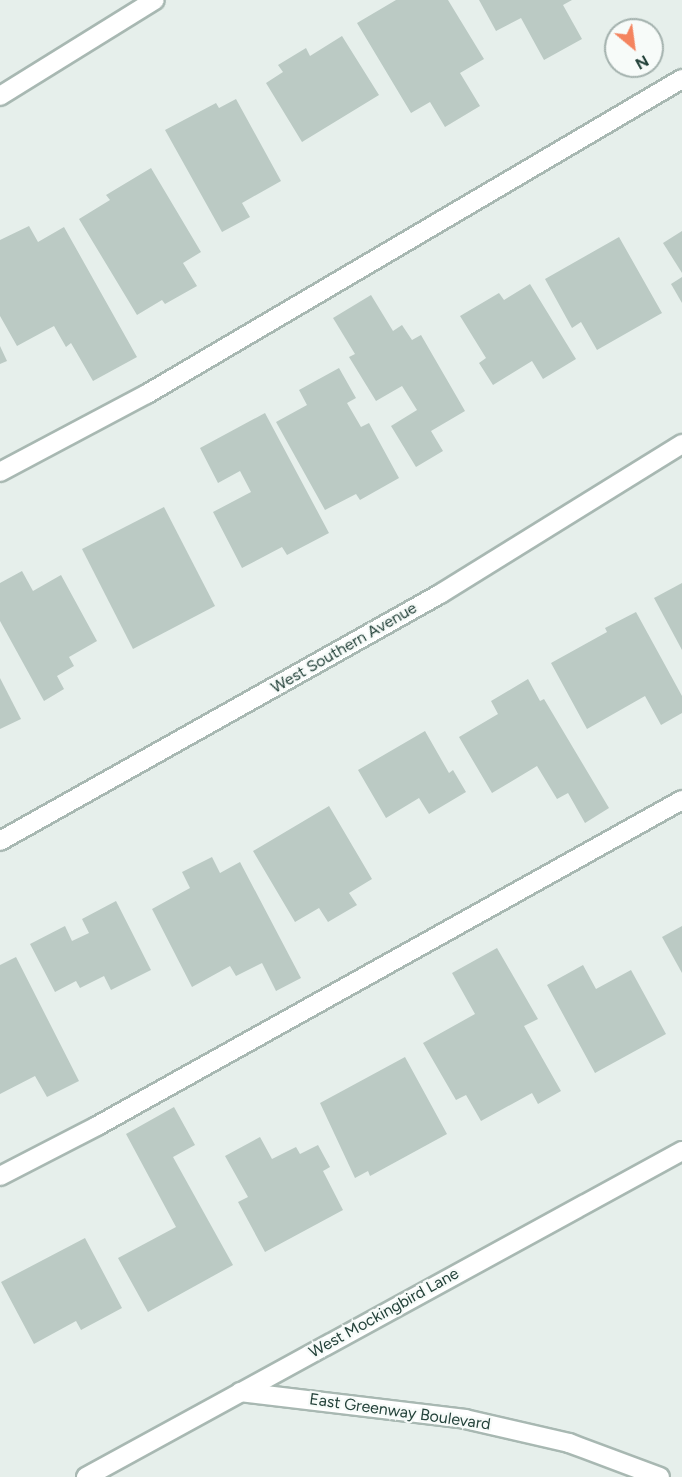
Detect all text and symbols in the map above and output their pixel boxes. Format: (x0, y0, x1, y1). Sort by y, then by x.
north arrow (604, 18, 664, 78)
text: N (632, 51, 652, 74)
street label: West Southern Avenue (268, 598, 420, 698)
street label: West Mockingbird Lane (306, 1264, 462, 1362)
street label: East Greenway Boulevard (308, 1390, 492, 1434)

